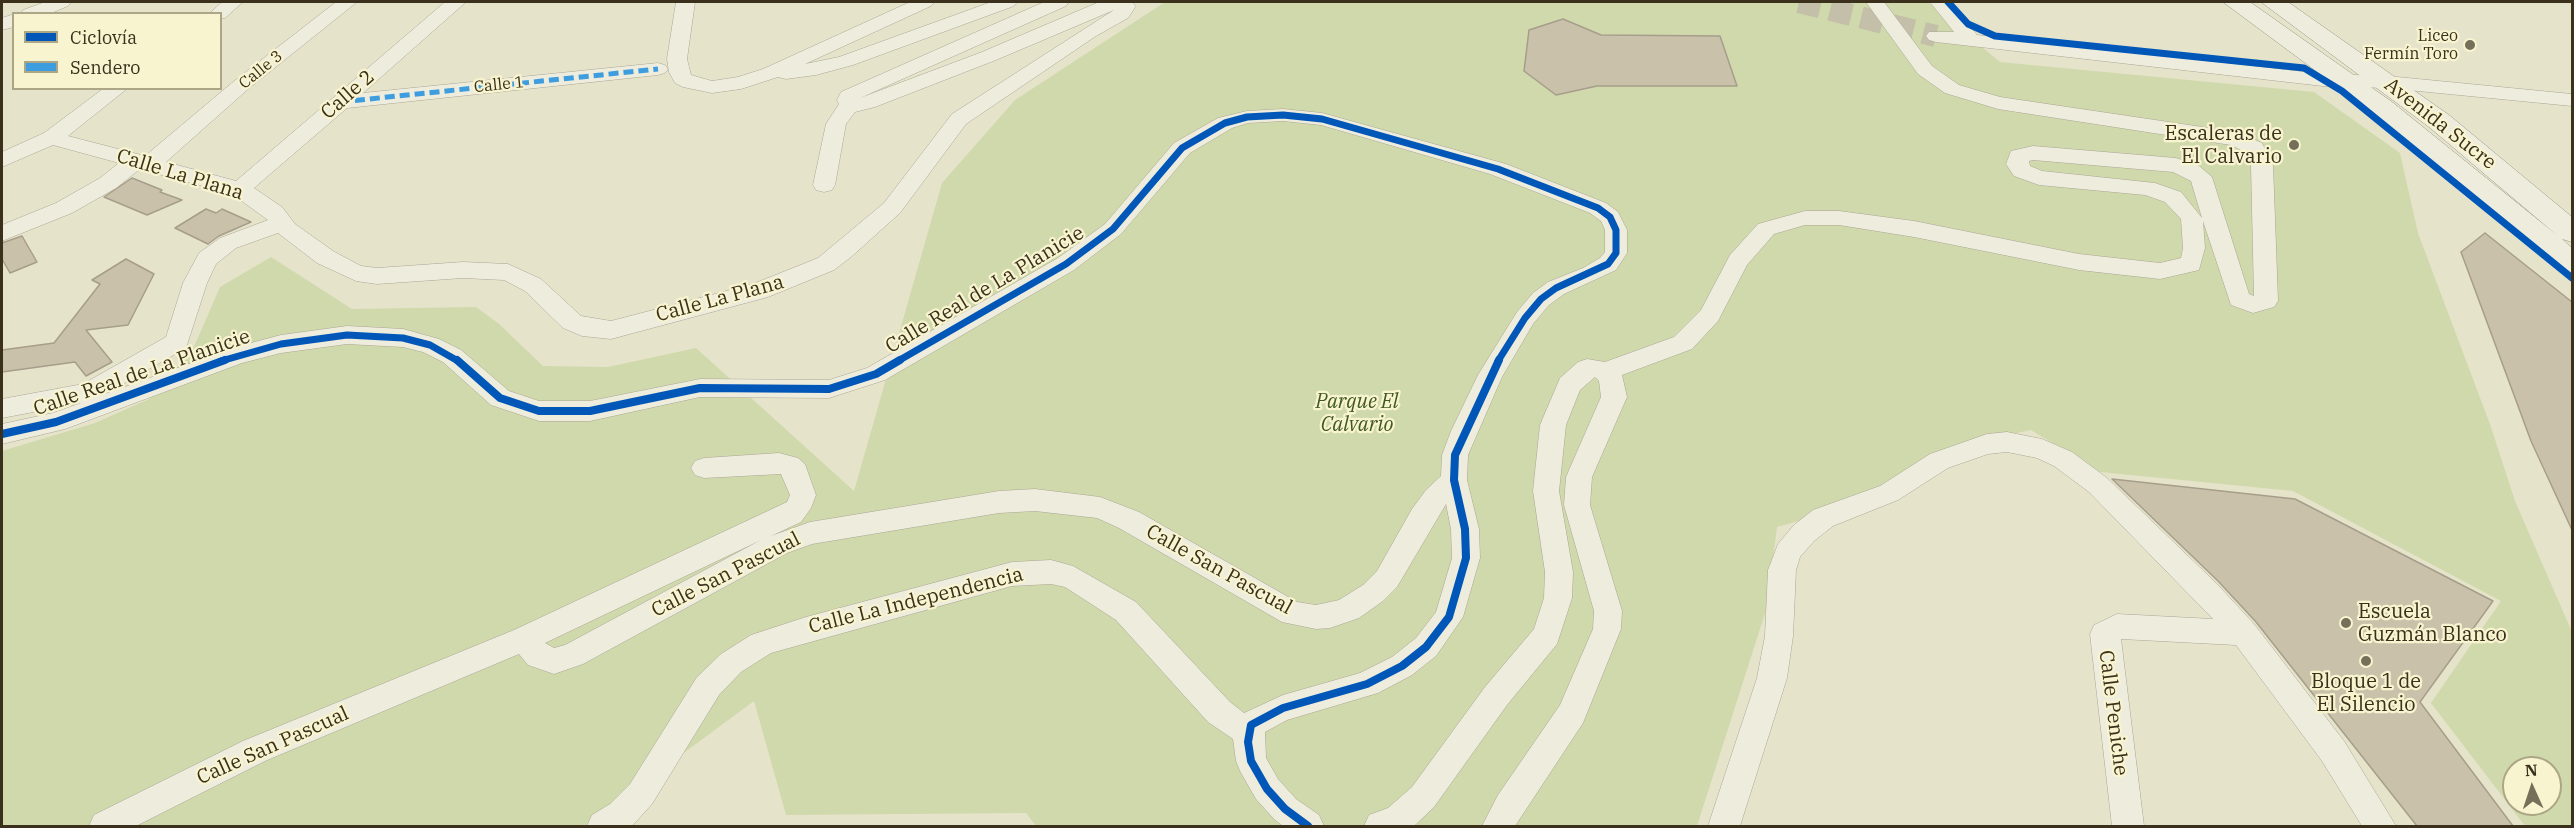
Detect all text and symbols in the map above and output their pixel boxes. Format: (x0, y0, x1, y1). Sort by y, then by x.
legend (12, 12, 222, 90)
text: Ciclovía (70, 26, 137, 49)
place label: Liceo Fermín Toro (2364, 26, 2458, 64)
marker: Liceo Fermín Toro (2463, 38, 2477, 52)
street label: Calle 3 (235, 47, 287, 93)
text: Sendero (70, 56, 140, 79)
street label: Calle 2 (316, 65, 380, 125)
street label: Calle 1 (473, 73, 525, 97)
street label: Avenida Sucre (2379, 73, 2501, 175)
place label: Escaleras de El Calvario (2164, 122, 2282, 169)
marker: Escaleras de El Calvario (2287, 138, 2301, 152)
street label: Calle La Plana (114, 144, 246, 206)
street label: Calle Real de La Planicie (881, 221, 1089, 359)
street label: Calle La Plana (653, 270, 787, 328)
street label: Calle Real de La Planicie (31, 325, 253, 421)
park label: Parque El Calvario (1316, 390, 1398, 437)
street label: Calle San Pascual (1142, 520, 1296, 620)
street label: Calle San Pascual (648, 527, 804, 623)
street label: Calle La Independencia (806, 563, 1026, 639)
place label: Escuela Guzmán Blanco (2358, 600, 2507, 647)
marker: Escuela Guzmán Blanco (2339, 616, 2353, 630)
street label: Calle Peniche (2093, 649, 2133, 777)
marker: Bloque 1 de El Silencio (2359, 654, 2373, 668)
place label: Bloque 1 de El Silencio (2311, 670, 2421, 717)
street label: Calle San Pascual (193, 702, 353, 790)
north arrow (2502, 756, 2562, 816)
text: N (2524, 760, 2538, 780)

